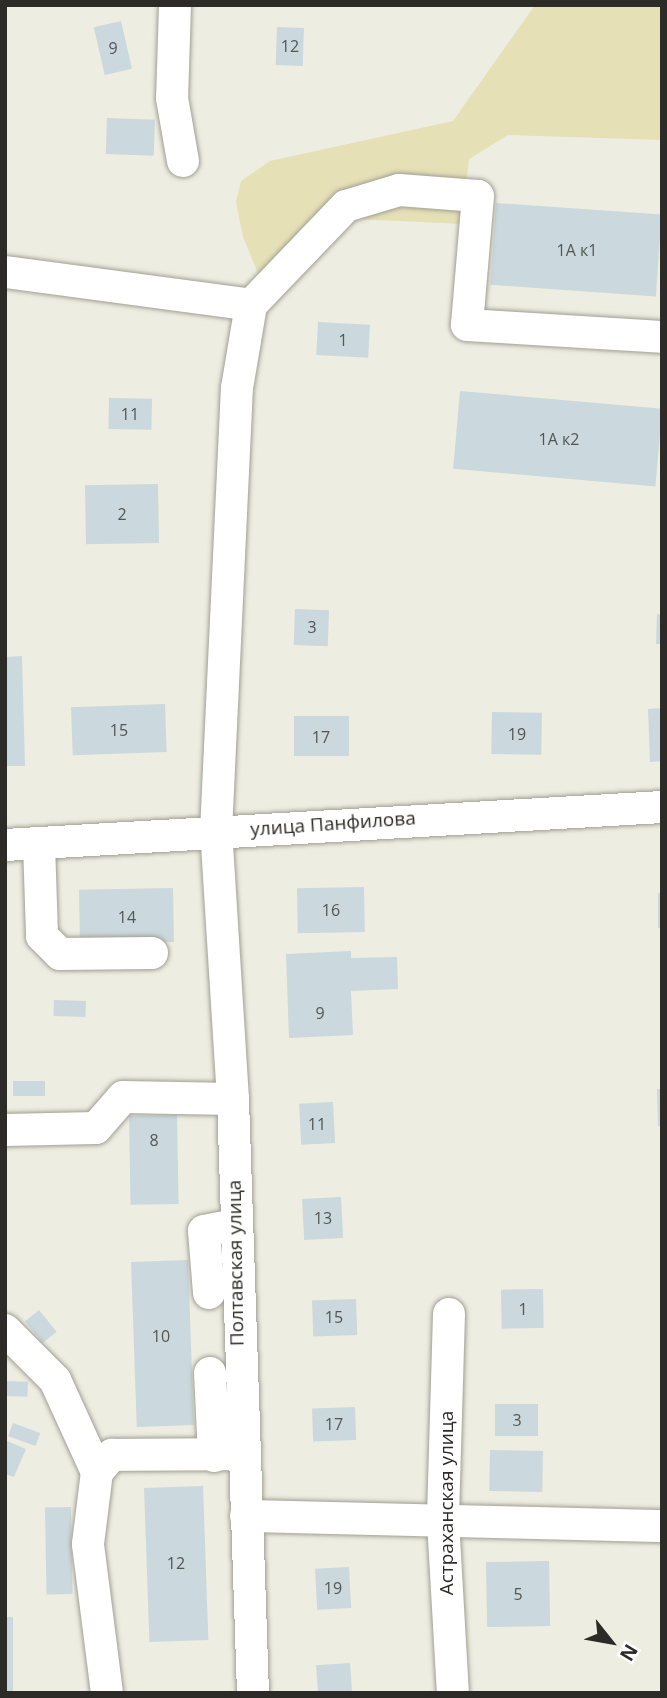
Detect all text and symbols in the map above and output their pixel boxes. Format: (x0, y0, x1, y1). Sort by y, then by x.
house number: 12 (281, 36, 299, 56)
house number: 9 (108, 38, 118, 58)
house number: 1А к1 (557, 240, 597, 260)
house number: 1 (338, 330, 348, 350)
house number: 11 (121, 404, 139, 424)
house number: 1А к2 (539, 429, 579, 449)
house number: 2 (117, 504, 127, 524)
house number: 3 (307, 617, 317, 637)
house number: 15 (110, 720, 128, 740)
house number: 19 (508, 724, 526, 744)
house number: 17 (312, 727, 330, 747)
street label: улица Панфилова (250, 807, 416, 841)
house number: 16 (322, 900, 340, 920)
house number: 14 (118, 907, 136, 927)
house number: 9 (315, 1003, 325, 1023)
house number: 11 (308, 1114, 326, 1134)
house number: 8 (149, 1130, 159, 1150)
street label: Полтавская улица (223, 1180, 249, 1346)
house number: 13 (314, 1208, 332, 1228)
house number: 1 (518, 1299, 528, 1319)
house number: 15 (325, 1307, 343, 1327)
house number: 10 (152, 1326, 170, 1346)
house number: 3 (512, 1410, 522, 1430)
street label: Астраханская улица (436, 1411, 458, 1595)
house number: 17 (325, 1414, 343, 1434)
house number: 12 (167, 1553, 185, 1573)
house number: 19 (324, 1578, 342, 1598)
house number: 5 (513, 1584, 523, 1604)
north arrow (576, 1607, 646, 1677)
text: N (614, 1639, 644, 1666)

